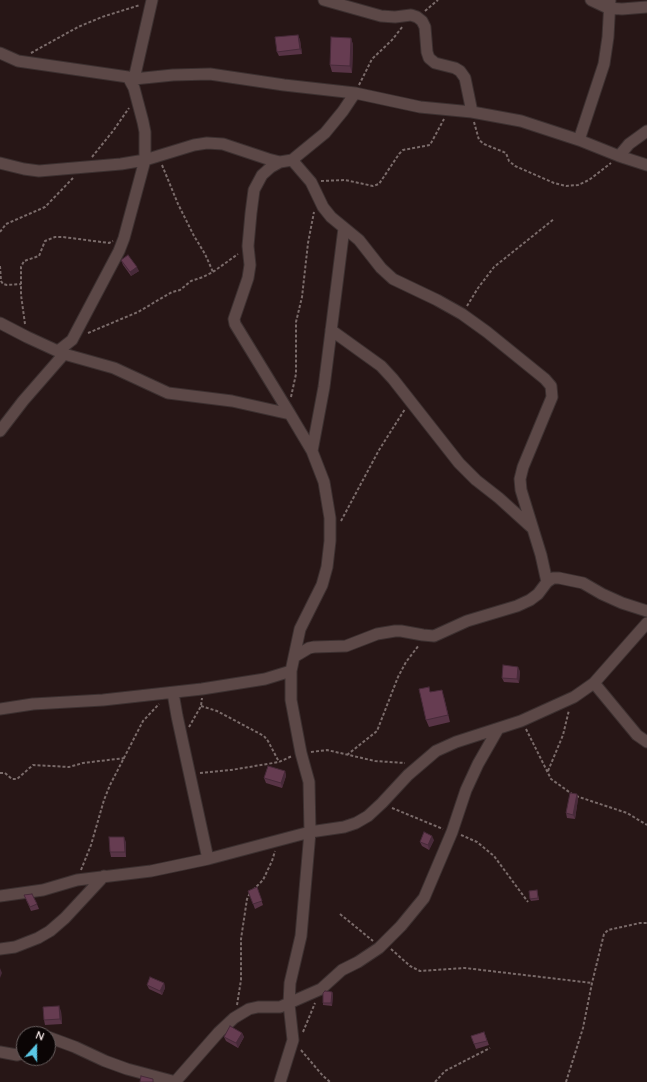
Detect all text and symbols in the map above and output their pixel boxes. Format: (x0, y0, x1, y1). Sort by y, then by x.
north arrow (16, 1026, 56, 1066)
text: N (34, 1028, 46, 1044)

